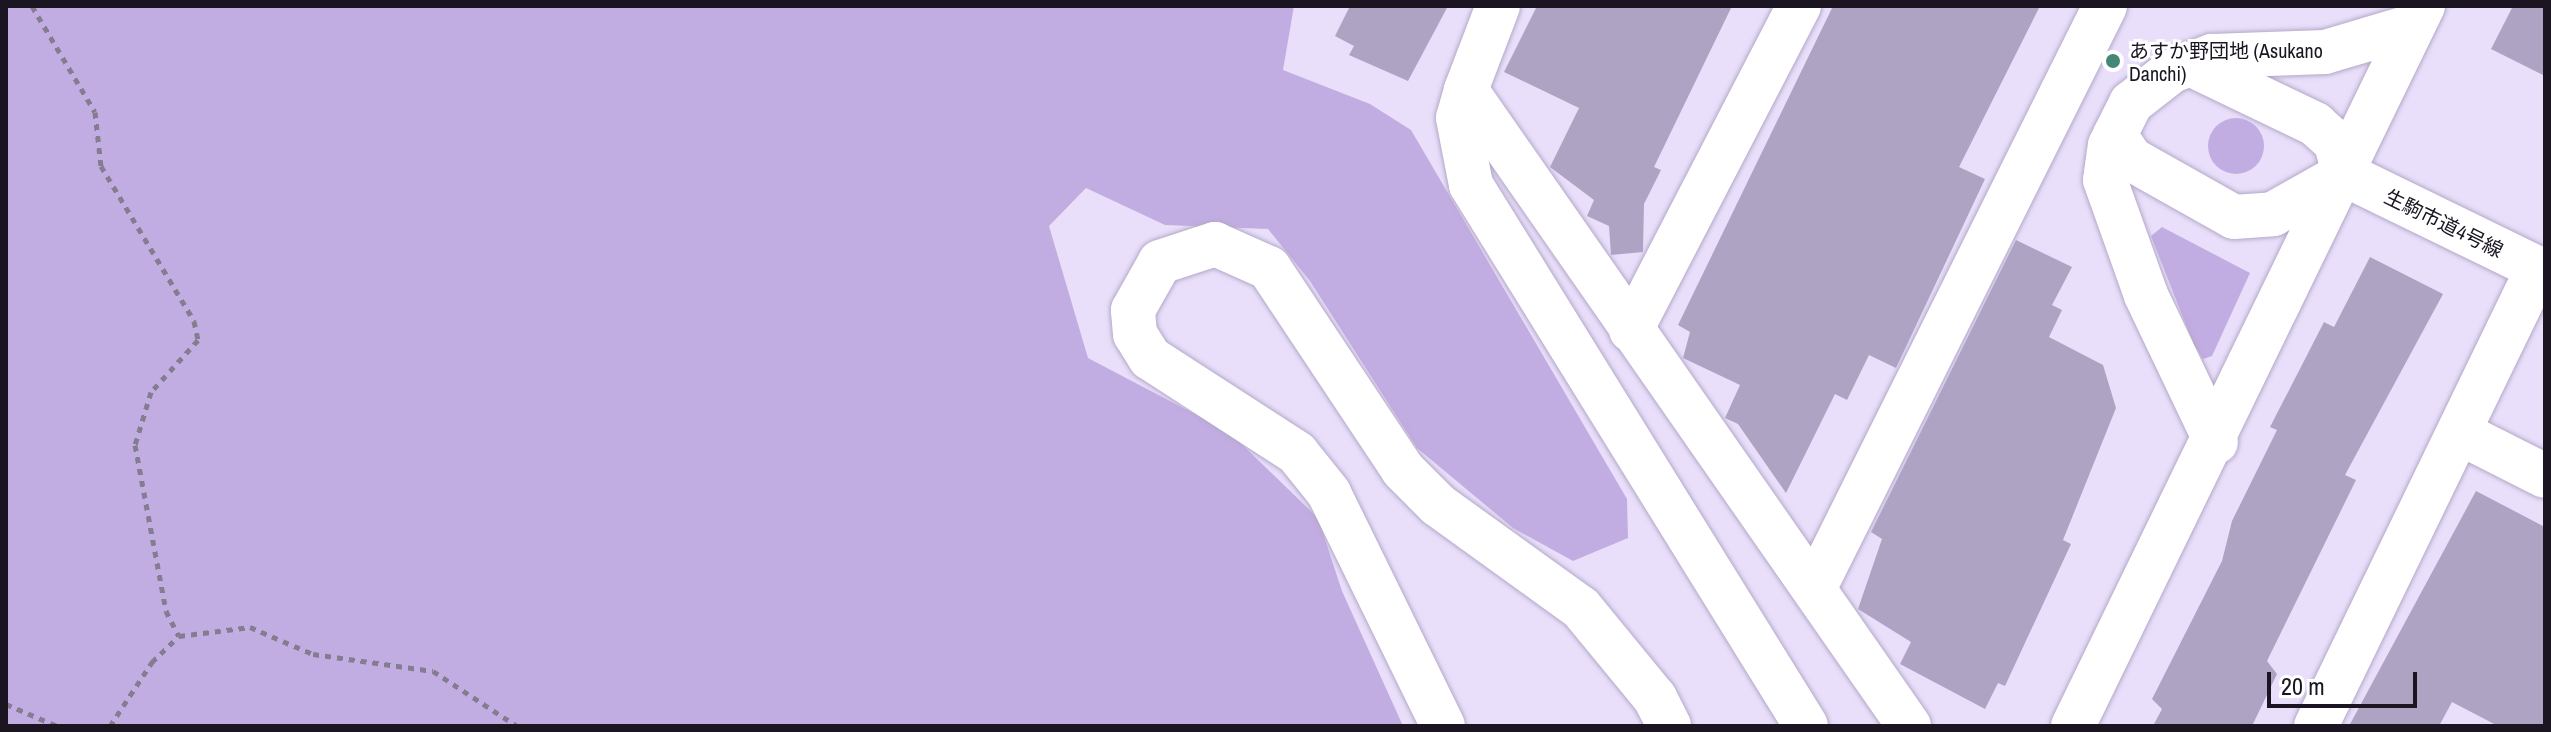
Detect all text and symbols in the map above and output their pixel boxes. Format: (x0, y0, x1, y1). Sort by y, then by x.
place label: あすか野団地 (Asukano Danchi) (2129, 38, 2323, 85)
marker: あすか野団地 (Asukano Danchi) (2104, 52, 2122, 70)
street label: 生駒市道4号線 (2381, 184, 2507, 262)
scale bar (2271, 656, 2421, 706)
text: 20 m (2281, 670, 2325, 702)

